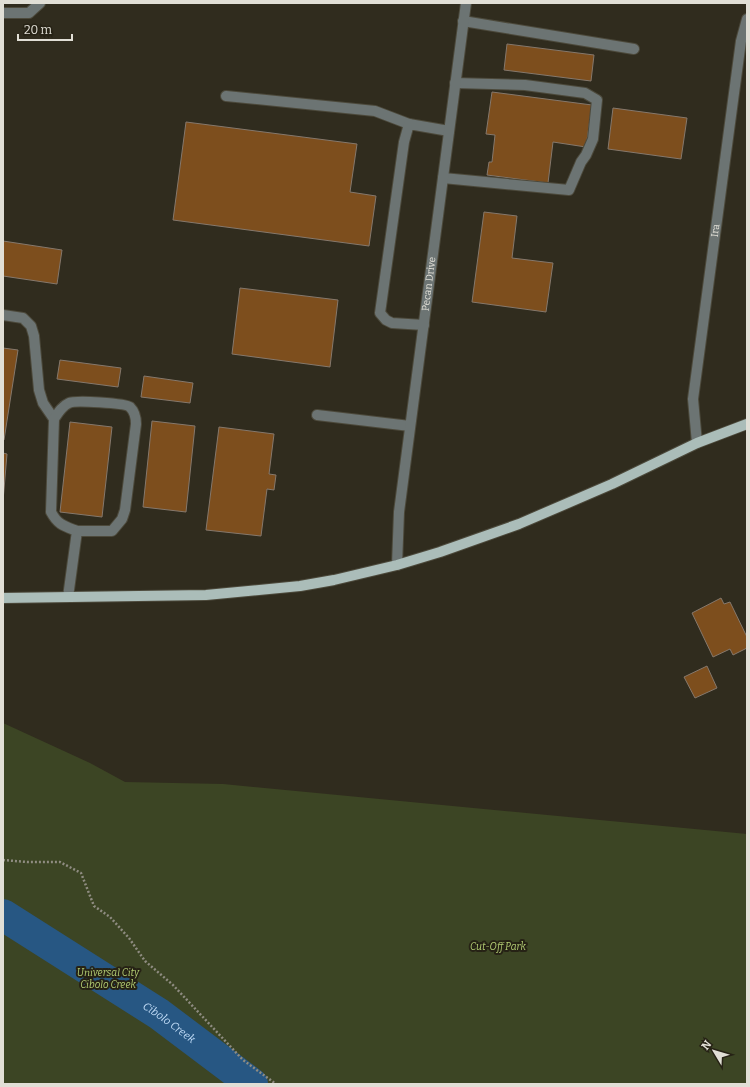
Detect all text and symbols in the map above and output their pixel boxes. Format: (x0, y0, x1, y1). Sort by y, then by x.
scale bar (18, 16, 72, 42)
text: 20 m (24, 23, 53, 37)
street label: Ira (709, 223, 722, 238)
street label: Pecan Drive (419, 256, 439, 312)
park label: Cut-Off Park (470, 941, 527, 953)
park label: Universal City Cibolo Creek (77, 967, 140, 991)
water label: Cibolo Creek (141, 999, 199, 1046)
north arrow (694, 1031, 734, 1071)
text: N (699, 1037, 715, 1053)

